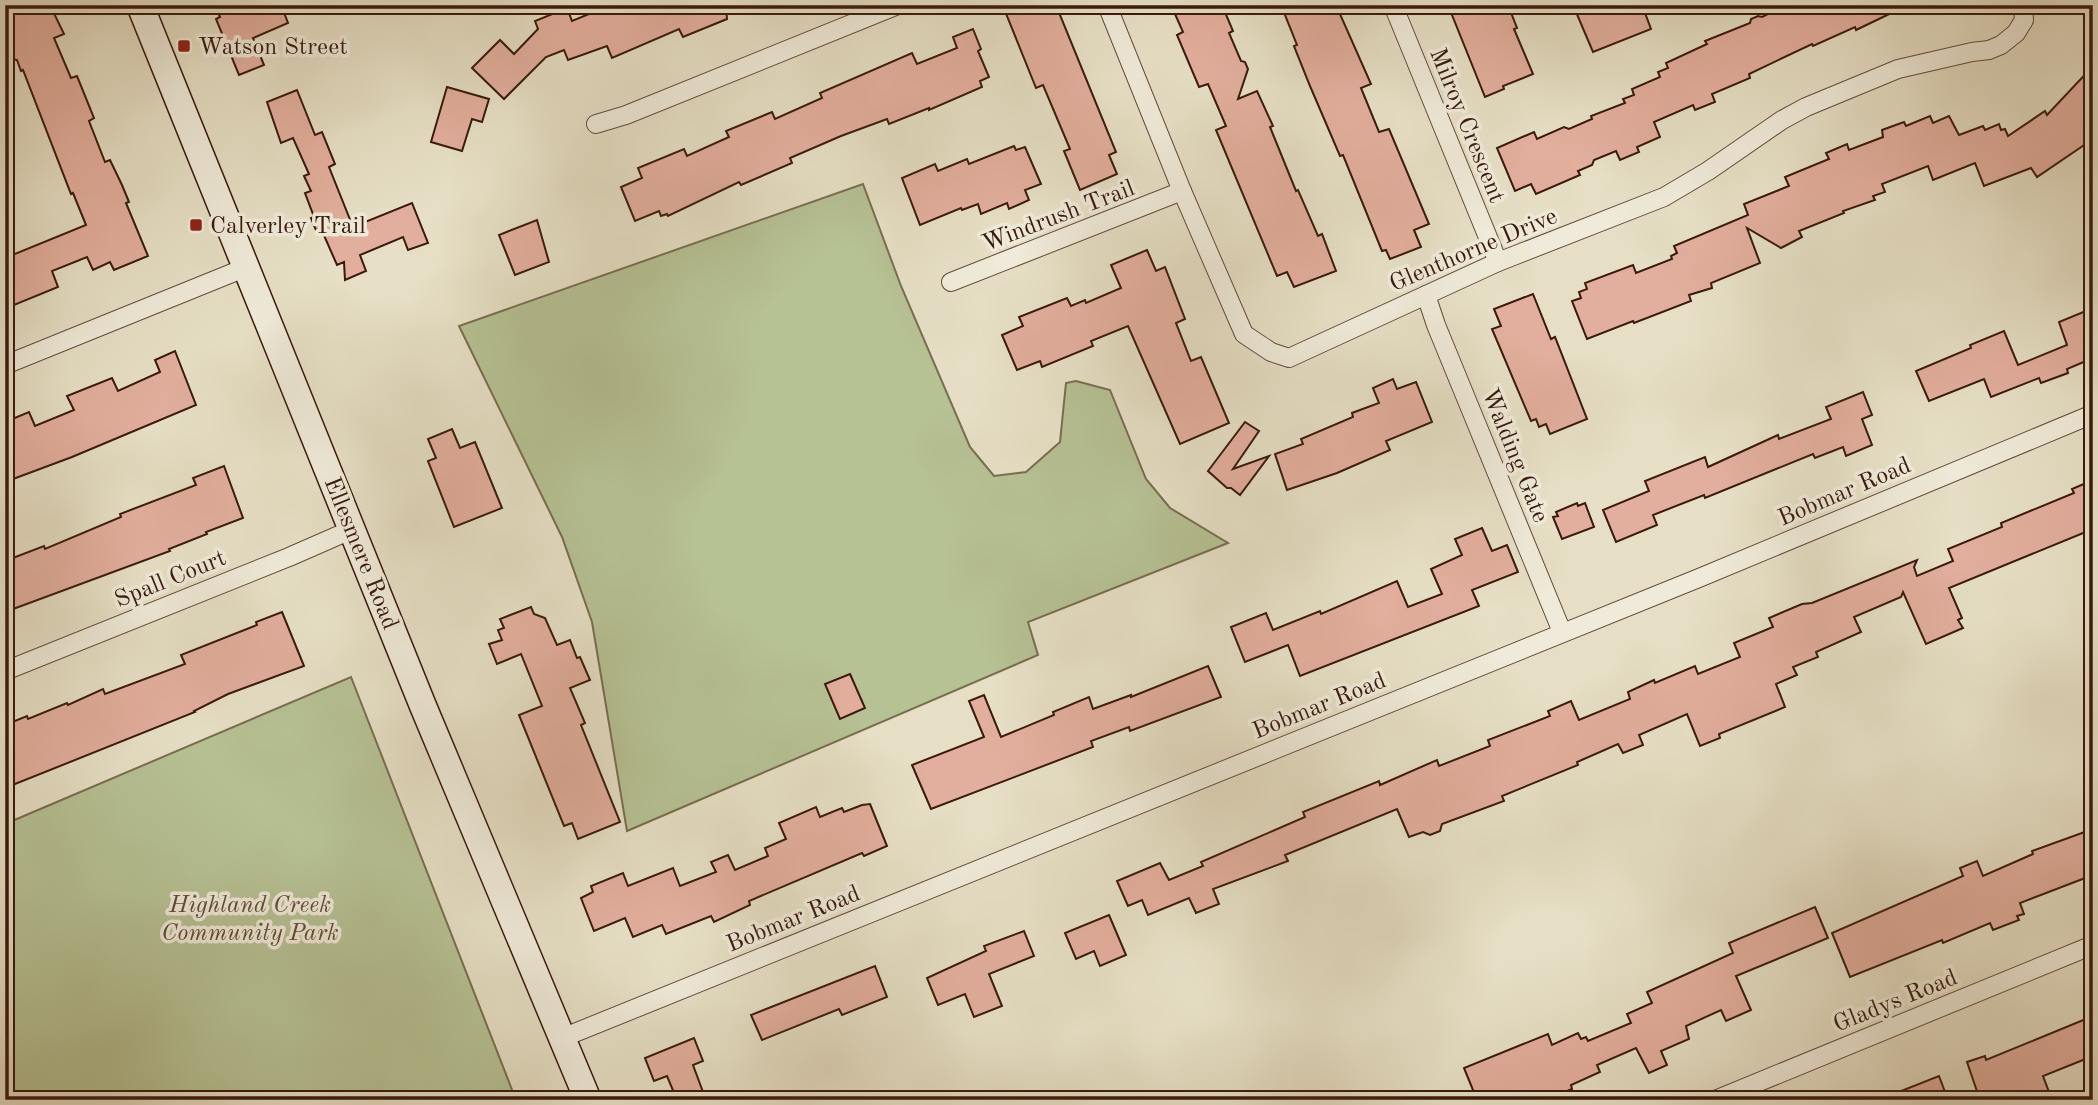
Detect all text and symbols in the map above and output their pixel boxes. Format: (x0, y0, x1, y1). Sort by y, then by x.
place label: Watson Street (198, 36, 348, 60)
marker: Watson Street (176, 38, 192, 54)
street label: Milroy Crescent (1424, 45, 1508, 207)
street label: Windrush Trail (979, 177, 1138, 257)
street label: Glenthorne Drive (1387, 205, 1561, 297)
place label: Calverley Trail (210, 215, 366, 239)
marker: Calverley Trail (188, 217, 204, 233)
street label: Walding Gate (1476, 385, 1552, 526)
street label: Bobmar Road (1775, 454, 1915, 532)
street label: Ellesmere Road (319, 474, 402, 633)
street label: Spall Court (112, 547, 230, 613)
street label: Bobmar Road (1250, 669, 1390, 745)
street label: Bobmar Road (724, 882, 864, 958)
park label: Highland Creek Community Park (161, 894, 339, 946)
street label: Gladys Road (1830, 966, 1961, 1038)

